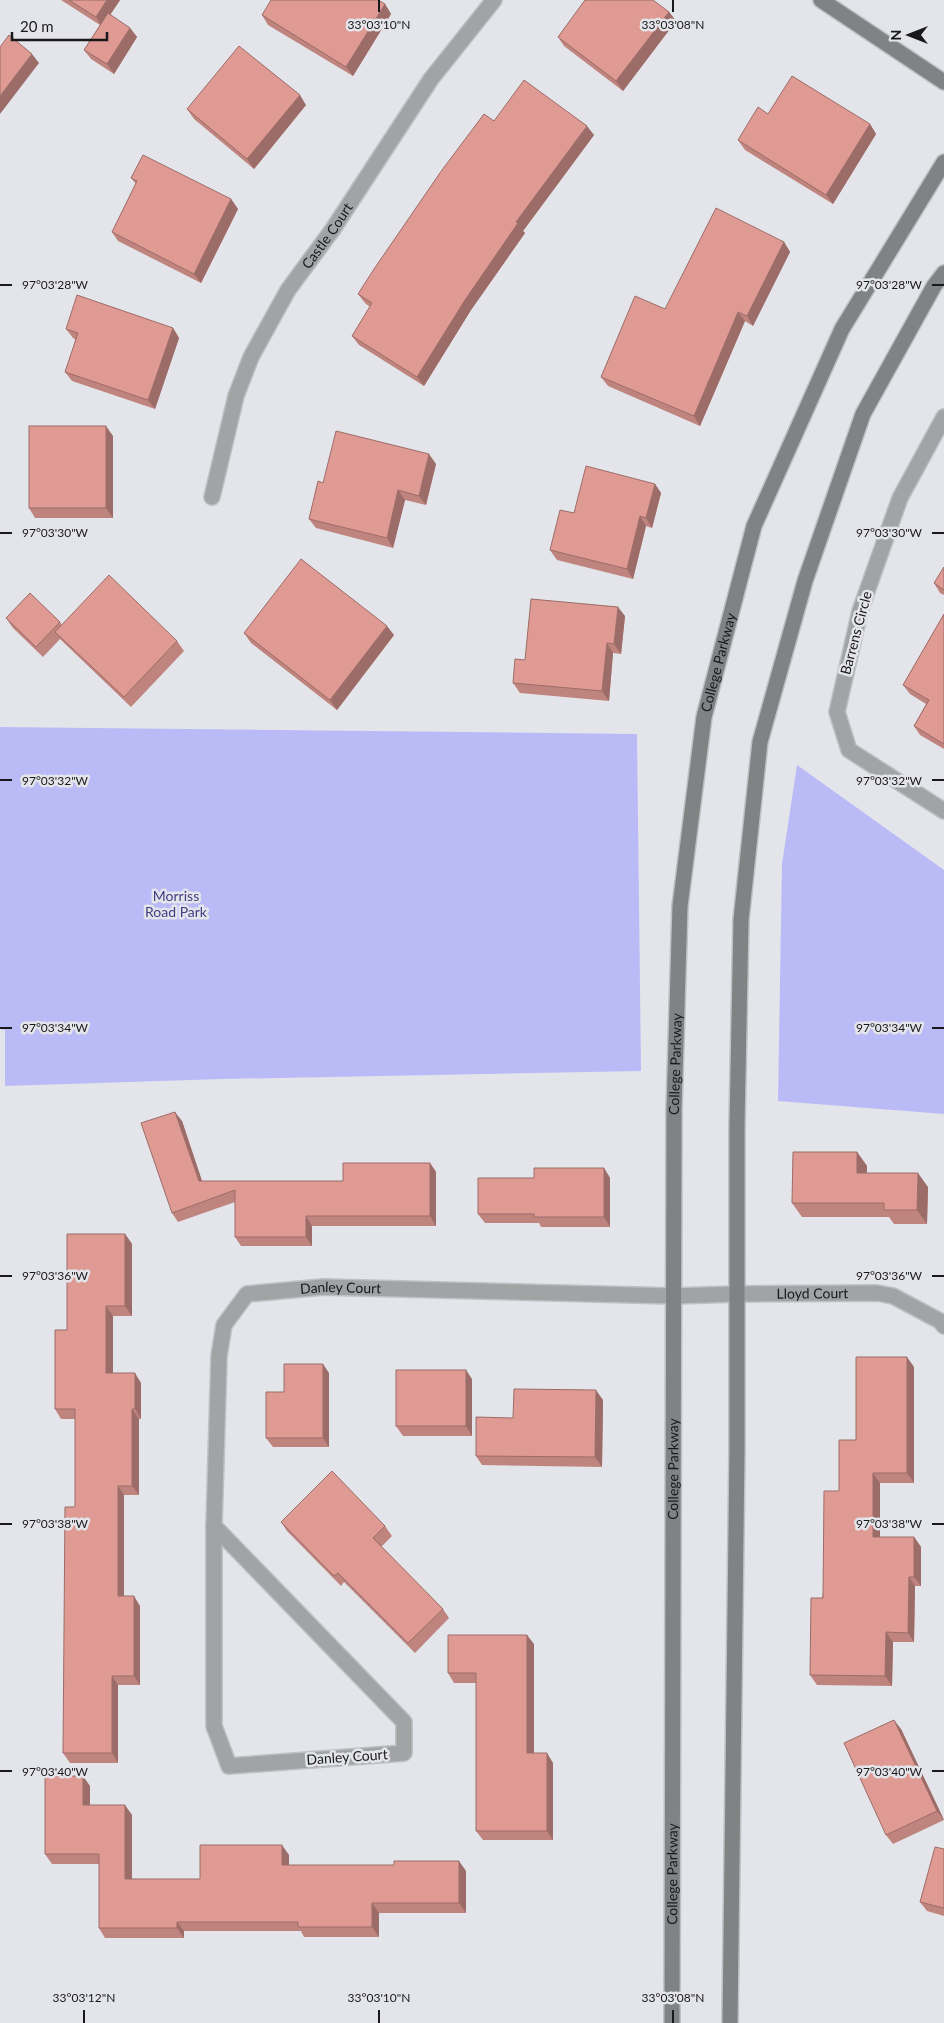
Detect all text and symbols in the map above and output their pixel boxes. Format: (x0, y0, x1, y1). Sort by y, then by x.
scale bar (12, 10, 108, 42)
north arrow (884, 10, 934, 60)
text: 20 m (20, 17, 54, 35)
text: 33°03'10"N (348, 17, 410, 32)
text: 33°03'08"N (642, 17, 704, 32)
text: N (887, 30, 904, 40)
street label: Castle Court (298, 199, 356, 272)
text: 97°03'28"W (22, 277, 89, 292)
text: 97°03'28"W (856, 277, 923, 292)
text: 97°03'30"W (22, 525, 89, 540)
text: 97°03'30"W (856, 525, 923, 540)
street label: Barrens Circle (836, 589, 875, 676)
street label: College Parkway (697, 610, 739, 714)
text: 97°03'32"W (22, 773, 89, 788)
text: 97°03'32"W (856, 773, 923, 788)
park label: Morriss Road Park (145, 887, 208, 920)
street label: College Parkway (665, 1012, 685, 1115)
text: 97°03'34"W (22, 1020, 89, 1035)
text: 97°03'34"W (856, 1020, 923, 1035)
text: 97°03'36"W (22, 1268, 89, 1283)
text: 97°03'36"W (856, 1268, 923, 1283)
street label: Danley Court (299, 1278, 382, 1297)
street label: Lloyd Court (776, 1284, 848, 1302)
street label: College Parkway (664, 1417, 681, 1520)
text: 97°03'38"W (22, 1516, 89, 1531)
text: 97°03'38"W (856, 1516, 923, 1531)
street label: Danley Court (306, 1745, 388, 1768)
text: 97°03'40"W (22, 1764, 89, 1779)
text: 97°03'40"W (856, 1764, 923, 1779)
street label: College Parkway (663, 1822, 680, 1925)
text: 33°03'12"N (53, 1990, 115, 2005)
text: 33°03'10"N (348, 1990, 410, 2005)
text: 33°03'08"N (642, 1990, 704, 2005)

